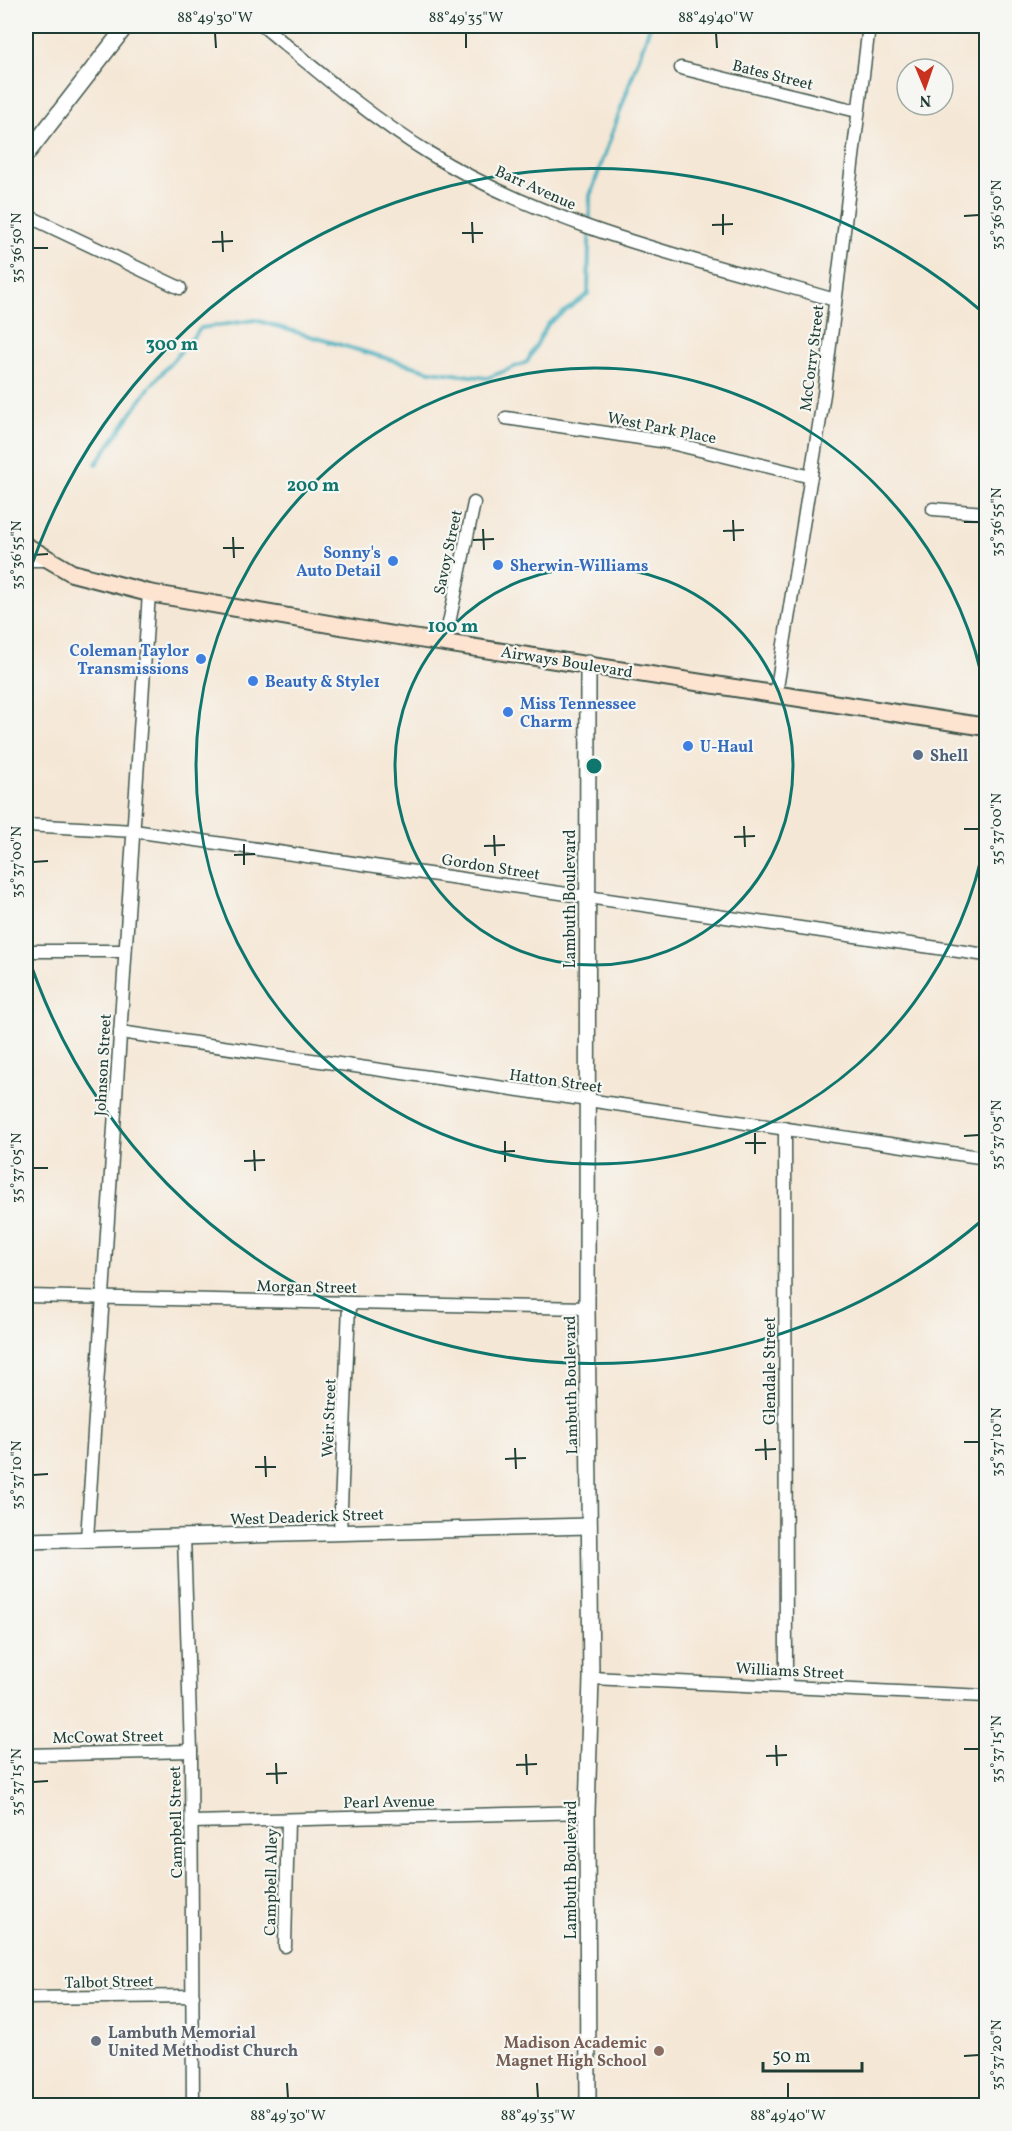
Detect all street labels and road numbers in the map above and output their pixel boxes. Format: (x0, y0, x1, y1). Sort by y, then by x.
street label: Bates Street (730, 55, 816, 97)
street label: Barr Avenue (491, 161, 579, 217)
street label: McCorry Street (796, 303, 830, 413)
street label: West Park Place (605, 408, 718, 450)
street label: Savoy Street (429, 508, 469, 597)
street label: Airways Boulevard (499, 642, 634, 684)
street label: Lambuth Boulevard (560, 829, 582, 969)
street label: Gordon Street (440, 849, 542, 887)
street label: Johnson Street (90, 1013, 118, 1117)
street label: Hatton Street (508, 1065, 604, 1099)
street label: Morgan Street (256, 1276, 358, 1300)
street label: Lambuth Boulevard (560, 1315, 584, 1455)
street label: Glendale Street (760, 1317, 782, 1425)
street label: Weir Street (318, 1378, 342, 1458)
street label: West Deaderick Street (230, 1504, 385, 1532)
street label: Williams Street (735, 1658, 845, 1686)
street label: McCowat Street (52, 1726, 164, 1750)
street label: Campbell Street (165, 1765, 189, 1878)
street label: Pearl Avenue (343, 1791, 435, 1815)
street label: Lambuth Boulevard (561, 1800, 583, 1940)
street label: Campbell Alley (260, 1828, 284, 1936)
street label: Talbot Street (64, 1971, 154, 1995)

